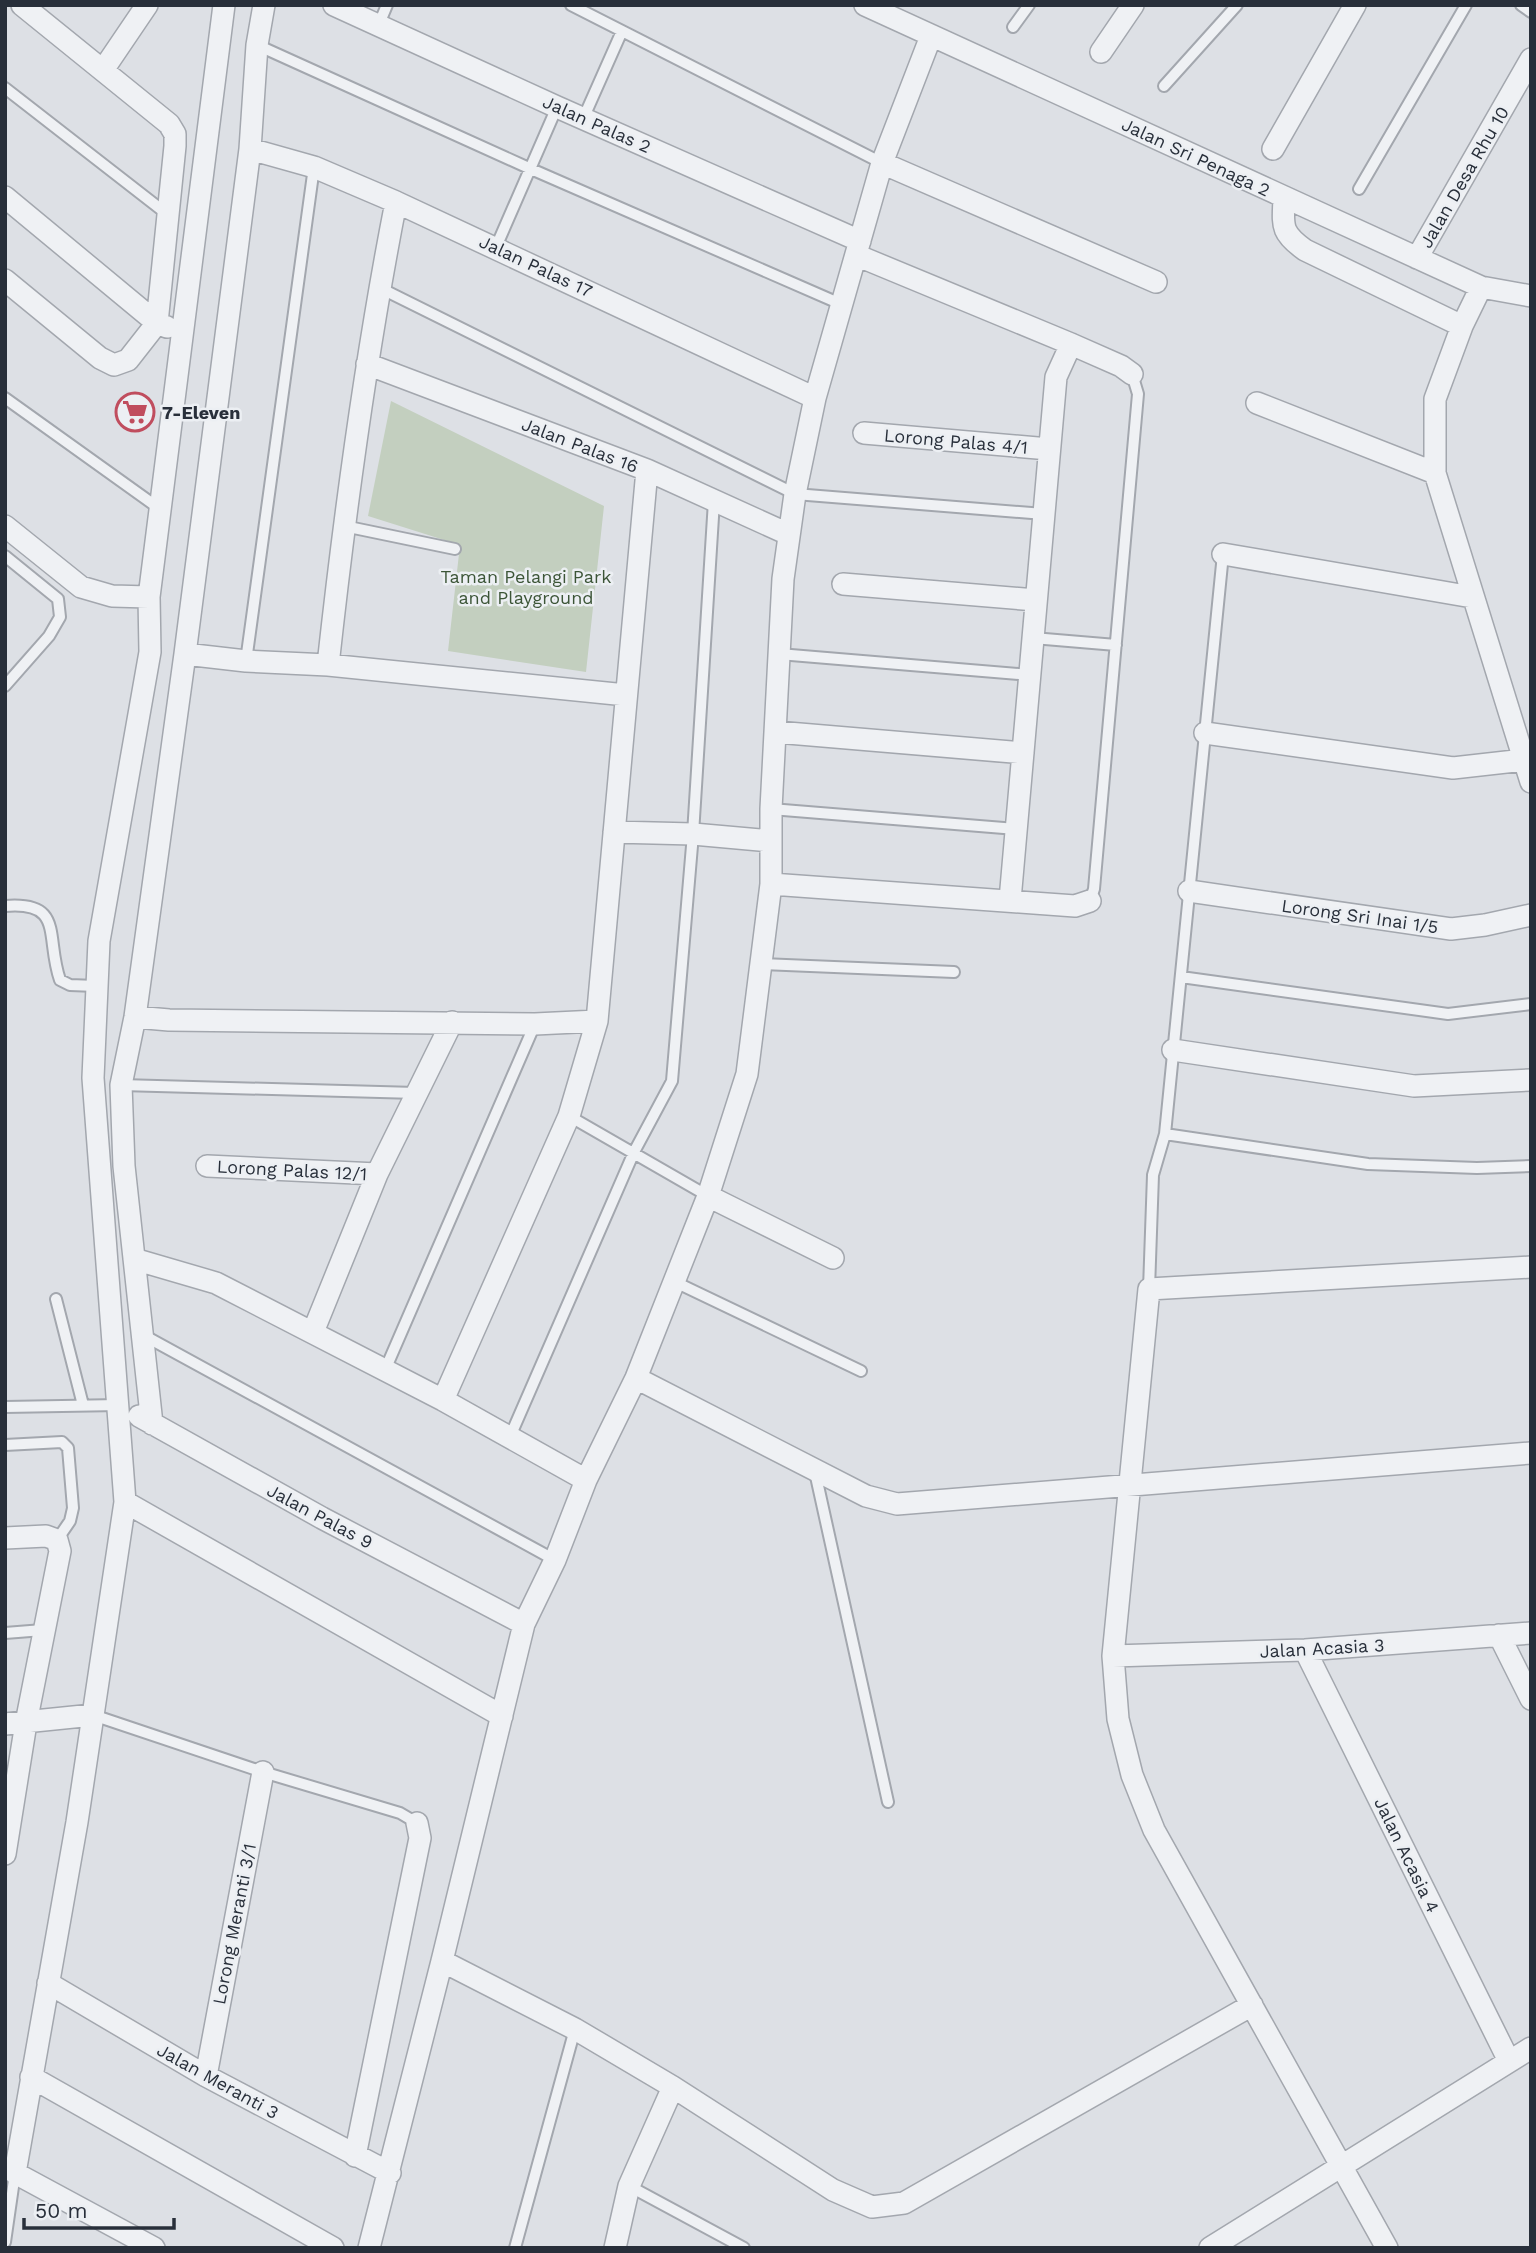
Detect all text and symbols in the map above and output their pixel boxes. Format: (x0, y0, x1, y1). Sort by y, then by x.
street label: Jalan Palas 2 (540, 91, 654, 157)
street label: Jalan Desa Rhu 10 (1415, 103, 1513, 251)
street label: Jalan Sri Penaga 2 (1118, 113, 1274, 201)
street label: Jalan Palas 17 (476, 231, 596, 301)
supermarket icon: 7-Eleven (114, 391, 156, 433)
place label: 7-Eleven (162, 402, 240, 423)
street label: Jalan Palas 16 (519, 413, 641, 477)
street label: Lorong Palas 4/1 (883, 424, 1029, 458)
park label: Taman Pelangi Park and Playground (440, 566, 612, 608)
street label: Lorong Sri Inai 1/5 (1280, 895, 1440, 937)
street label: Lorong Palas 12/1 (216, 1156, 368, 1184)
street label: Jalan Palas 9 (264, 1479, 376, 1553)
street label: Jalan Acasia 3 (1259, 1634, 1385, 1662)
street label: Jalan Acasia 4 (1370, 1794, 1444, 1916)
street label: Lorong Meranti 3/1 (208, 1842, 260, 2006)
street label: Jalan Meranti 3 (153, 2039, 283, 2123)
scale bar (24, 2186, 175, 2230)
text: 50 m (35, 2198, 87, 2223)

